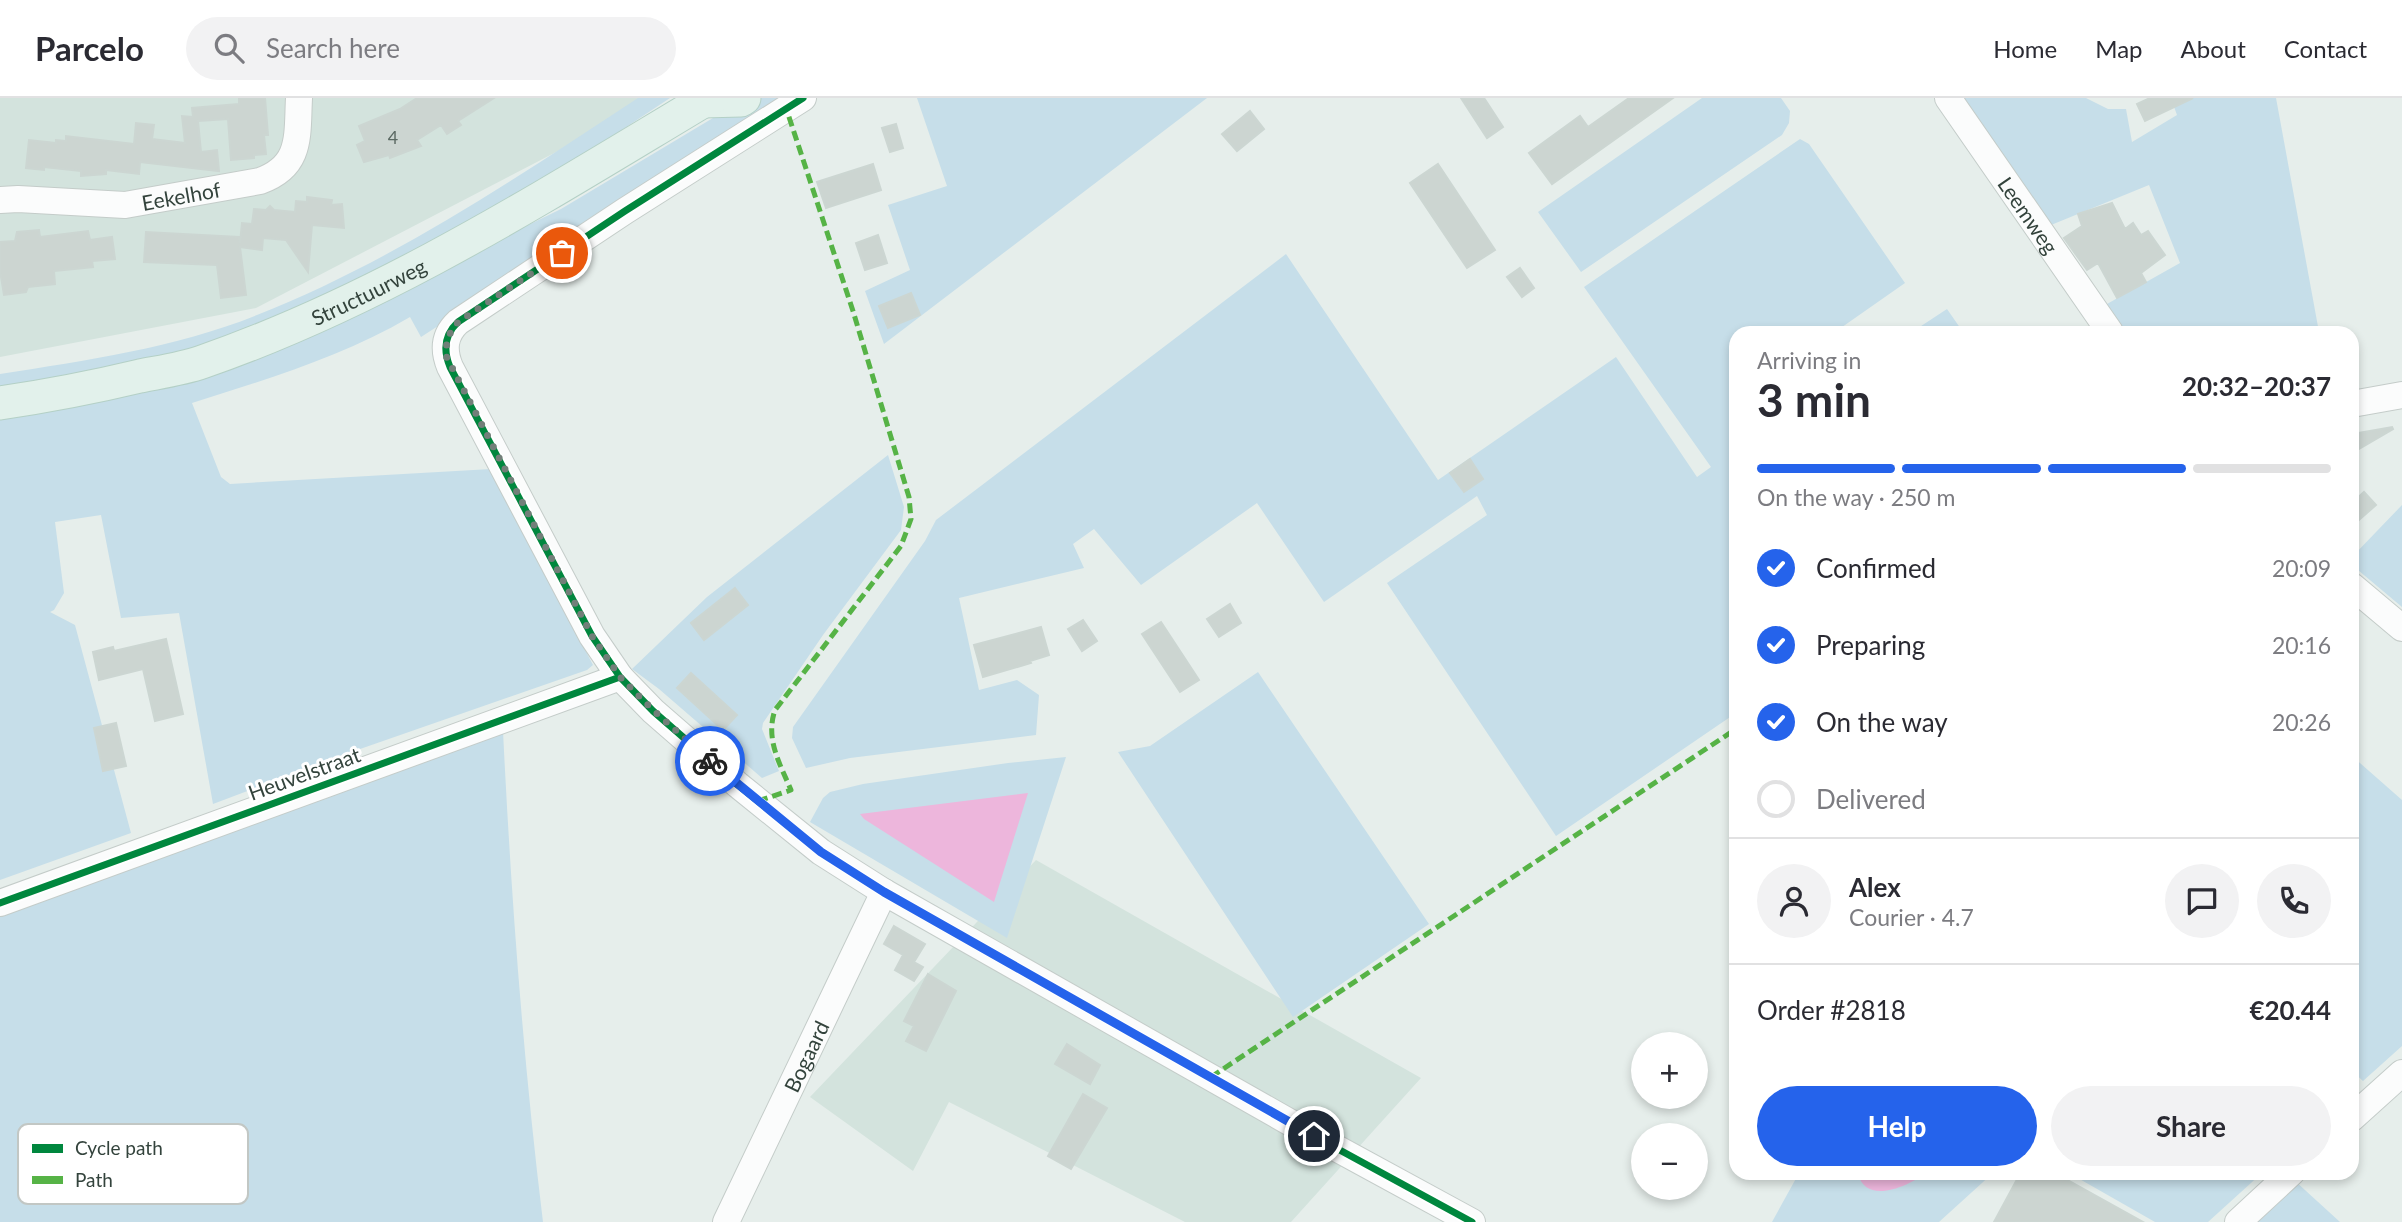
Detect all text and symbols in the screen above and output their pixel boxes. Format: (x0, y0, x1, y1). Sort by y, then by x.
search box (186, 17, 676, 80)
text: Parcelo (35, 28, 144, 68)
icon: search (210, 29, 248, 67)
text: Search here (266, 32, 400, 64)
text: Home (1993, 34, 2057, 63)
text: Map (2095, 34, 2143, 63)
text: About (2181, 34, 2246, 63)
text: Contact (2284, 34, 2367, 63)
house number: 4 (388, 126, 398, 148)
street label: Leemweg (1994, 172, 2064, 258)
street label: Eekelhof (140, 176, 223, 214)
pin (532, 223, 592, 283)
icon: bag (543, 234, 581, 272)
street label: Structuurweg (307, 252, 430, 330)
text: Arriving in (1757, 346, 1861, 374)
text: 20:32–20:37 (2182, 370, 2331, 402)
text: 3 min (1757, 372, 1871, 427)
text: On the way · 250 m (1757, 483, 1956, 511)
icon: check (1757, 549, 1795, 587)
text: Confirmed (1816, 552, 1936, 584)
text: 20:09 (2272, 554, 2331, 582)
icon: check (1757, 626, 1795, 664)
text: Preparing (1816, 629, 1925, 661)
text: 20:16 (2272, 631, 2331, 659)
icon: check (1757, 703, 1795, 741)
text: On the way (1816, 706, 1948, 738)
text: 20:26 (2272, 708, 2331, 736)
courier (675, 726, 745, 796)
street label: Heuvelstraat (245, 741, 364, 805)
icon: bike (691, 742, 729, 780)
text: Delivered (1816, 783, 1926, 815)
button: person (1757, 864, 1831, 938)
button: chat (2165, 864, 2239, 938)
button: phone (2257, 864, 2331, 938)
text: Alex (1849, 871, 1901, 903)
text: Courier · 4.7 (1849, 903, 1974, 931)
text: Order #2818 (1757, 994, 1906, 1026)
text: €20.44 (2249, 994, 2331, 1026)
street label: Bogaard (778, 1016, 833, 1096)
map controls (1631, 1032, 1708, 1200)
button: + (1631, 1032, 1708, 1109)
button: Help (1757, 1086, 2037, 1166)
button: Share (2051, 1086, 2331, 1166)
pin (1284, 1106, 1344, 1166)
icon: home (1295, 1117, 1333, 1155)
button: − (1631, 1123, 1708, 1200)
legend (18, 1124, 248, 1204)
text: Cycle path (75, 1136, 163, 1159)
text: Path (75, 1168, 113, 1191)

